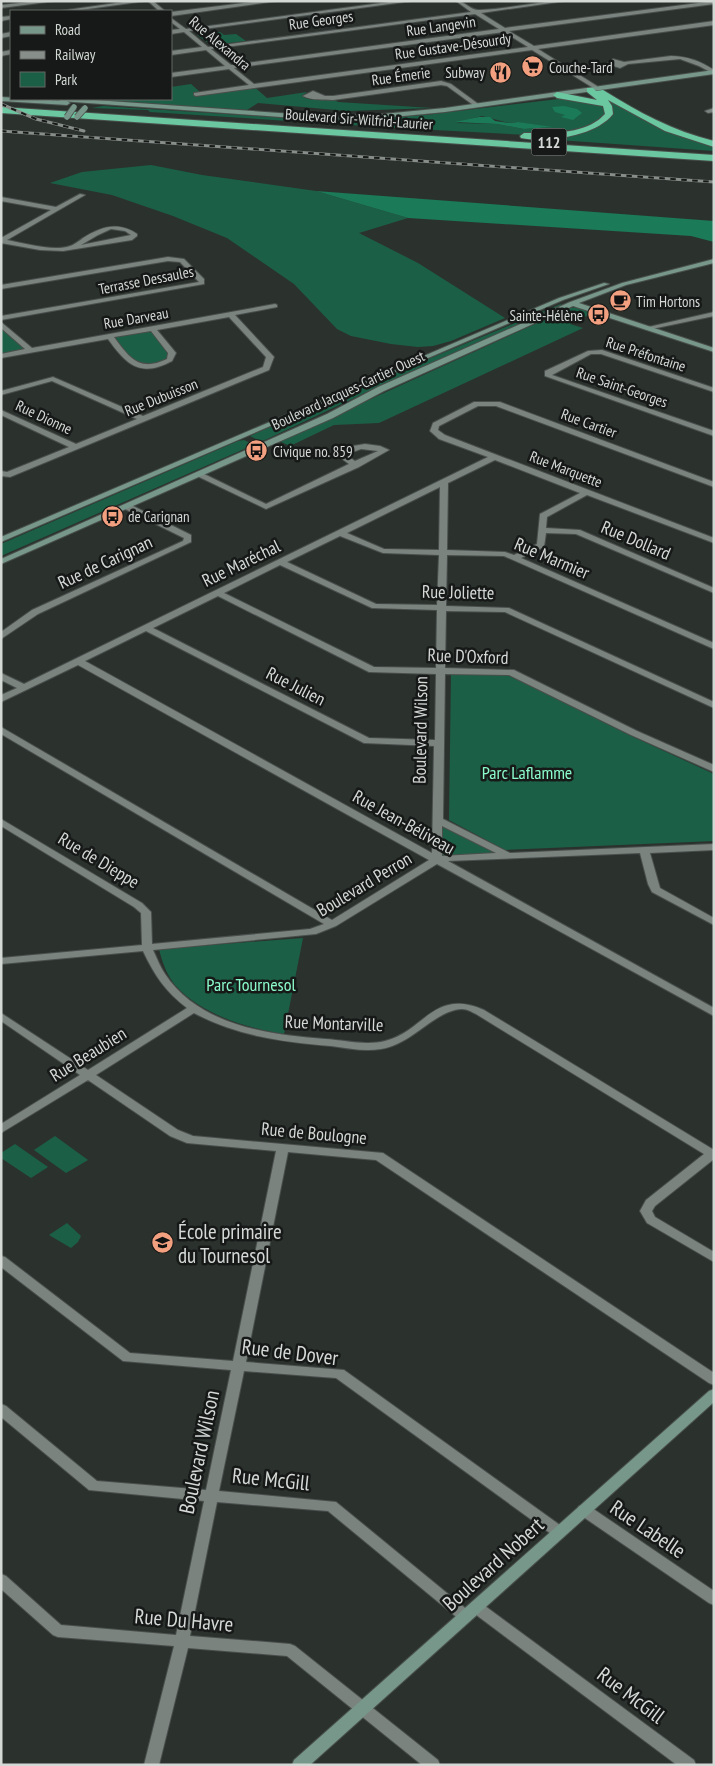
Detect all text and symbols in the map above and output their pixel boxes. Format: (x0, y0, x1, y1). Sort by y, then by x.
street label: Rue Georges (288, 6, 354, 34)
legend (10, 10, 172, 100)
street label: Rue Alexandra (185, 12, 255, 74)
street label: Rue Langevin (405, 12, 477, 40)
text: Road (55, 20, 81, 39)
street label: Rue Gustave-Désourdy (394, 28, 513, 64)
text: Railway (55, 45, 96, 64)
supermarket icon: Couche-Tard (521, 55, 545, 79)
place label: Couche-Tard (549, 58, 613, 77)
restaurant icon: Subway (489, 60, 513, 84)
street label: Rue Émerie (370, 62, 432, 90)
place label: Subway (445, 63, 485, 82)
text: Park (55, 70, 77, 89)
street label: Boulevard Sir-Wilfrid-Laurier (284, 104, 435, 134)
road number: 112 (532, 128, 566, 156)
street label: Terrasse Dessaules (97, 261, 195, 299)
cafe icon: Tim Hortons (608, 289, 632, 313)
place label: Tim Hortons (636, 292, 700, 311)
street label: Rue Darveau (102, 303, 170, 333)
bus stop icon: Sainte-Hélène (587, 303, 611, 327)
place label: Sainte-Hélène (509, 306, 583, 325)
street label: Rue Préfontaine (604, 332, 688, 376)
street label: Boulevard Jacques-Cartier Ouest (269, 346, 427, 434)
street label: Rue Saint-Georges (574, 363, 670, 411)
street label: Rue Dubuisson (122, 374, 200, 420)
street label: Rue Dionne (13, 396, 75, 438)
street label: Rue Cartier (559, 404, 620, 442)
bus stop icon: Civique no. 859 (245, 439, 269, 463)
place label: Civique no. 859 (273, 442, 353, 461)
street label: Rue Marquette (527, 446, 605, 492)
bus stop icon: de Carignan (100, 504, 124, 528)
place label: de Carignan (128, 507, 190, 526)
street label: Rue Dollard (598, 515, 674, 565)
street label: Rue de Carignan (54, 530, 156, 594)
street label: Rue Marmier (511, 532, 593, 584)
street label: Rue Maréchal (198, 534, 285, 592)
street label: Rue Joliette (422, 580, 494, 604)
street label: Rue D'Oxford (427, 643, 509, 669)
street label: Rue Julien (263, 661, 329, 711)
street label: Boulevard Wilson (408, 676, 432, 784)
park label: Parc Laflamme (482, 761, 572, 784)
street label: Rue Jean-Béliveau (349, 784, 459, 860)
street label: Rue de Dieppe (54, 827, 144, 893)
street label: Boulevard Perron (312, 847, 416, 921)
park label: Parc Tournesol (206, 973, 296, 996)
street label: Rue Montarville (284, 1010, 384, 1036)
street label: Rue Beaubien (46, 1022, 130, 1086)
street label: Rue de Boulogne (260, 1117, 368, 1149)
place label: École primaire du Tournesol (178, 1218, 282, 1269)
school or university icon: École primaire du Tournesol (150, 1231, 174, 1255)
street label: Rue de Dover (240, 1333, 340, 1371)
street label: Boulevard Wilson (173, 1388, 225, 1516)
street label: Rue McGill (231, 1462, 311, 1497)
street label: Rue Labelle (605, 1494, 691, 1564)
street label: Boulevard Nobert (437, 1511, 550, 1617)
street label: Rue Du Havre (133, 1602, 235, 1638)
street label: Rue McGill (592, 1661, 670, 1729)

